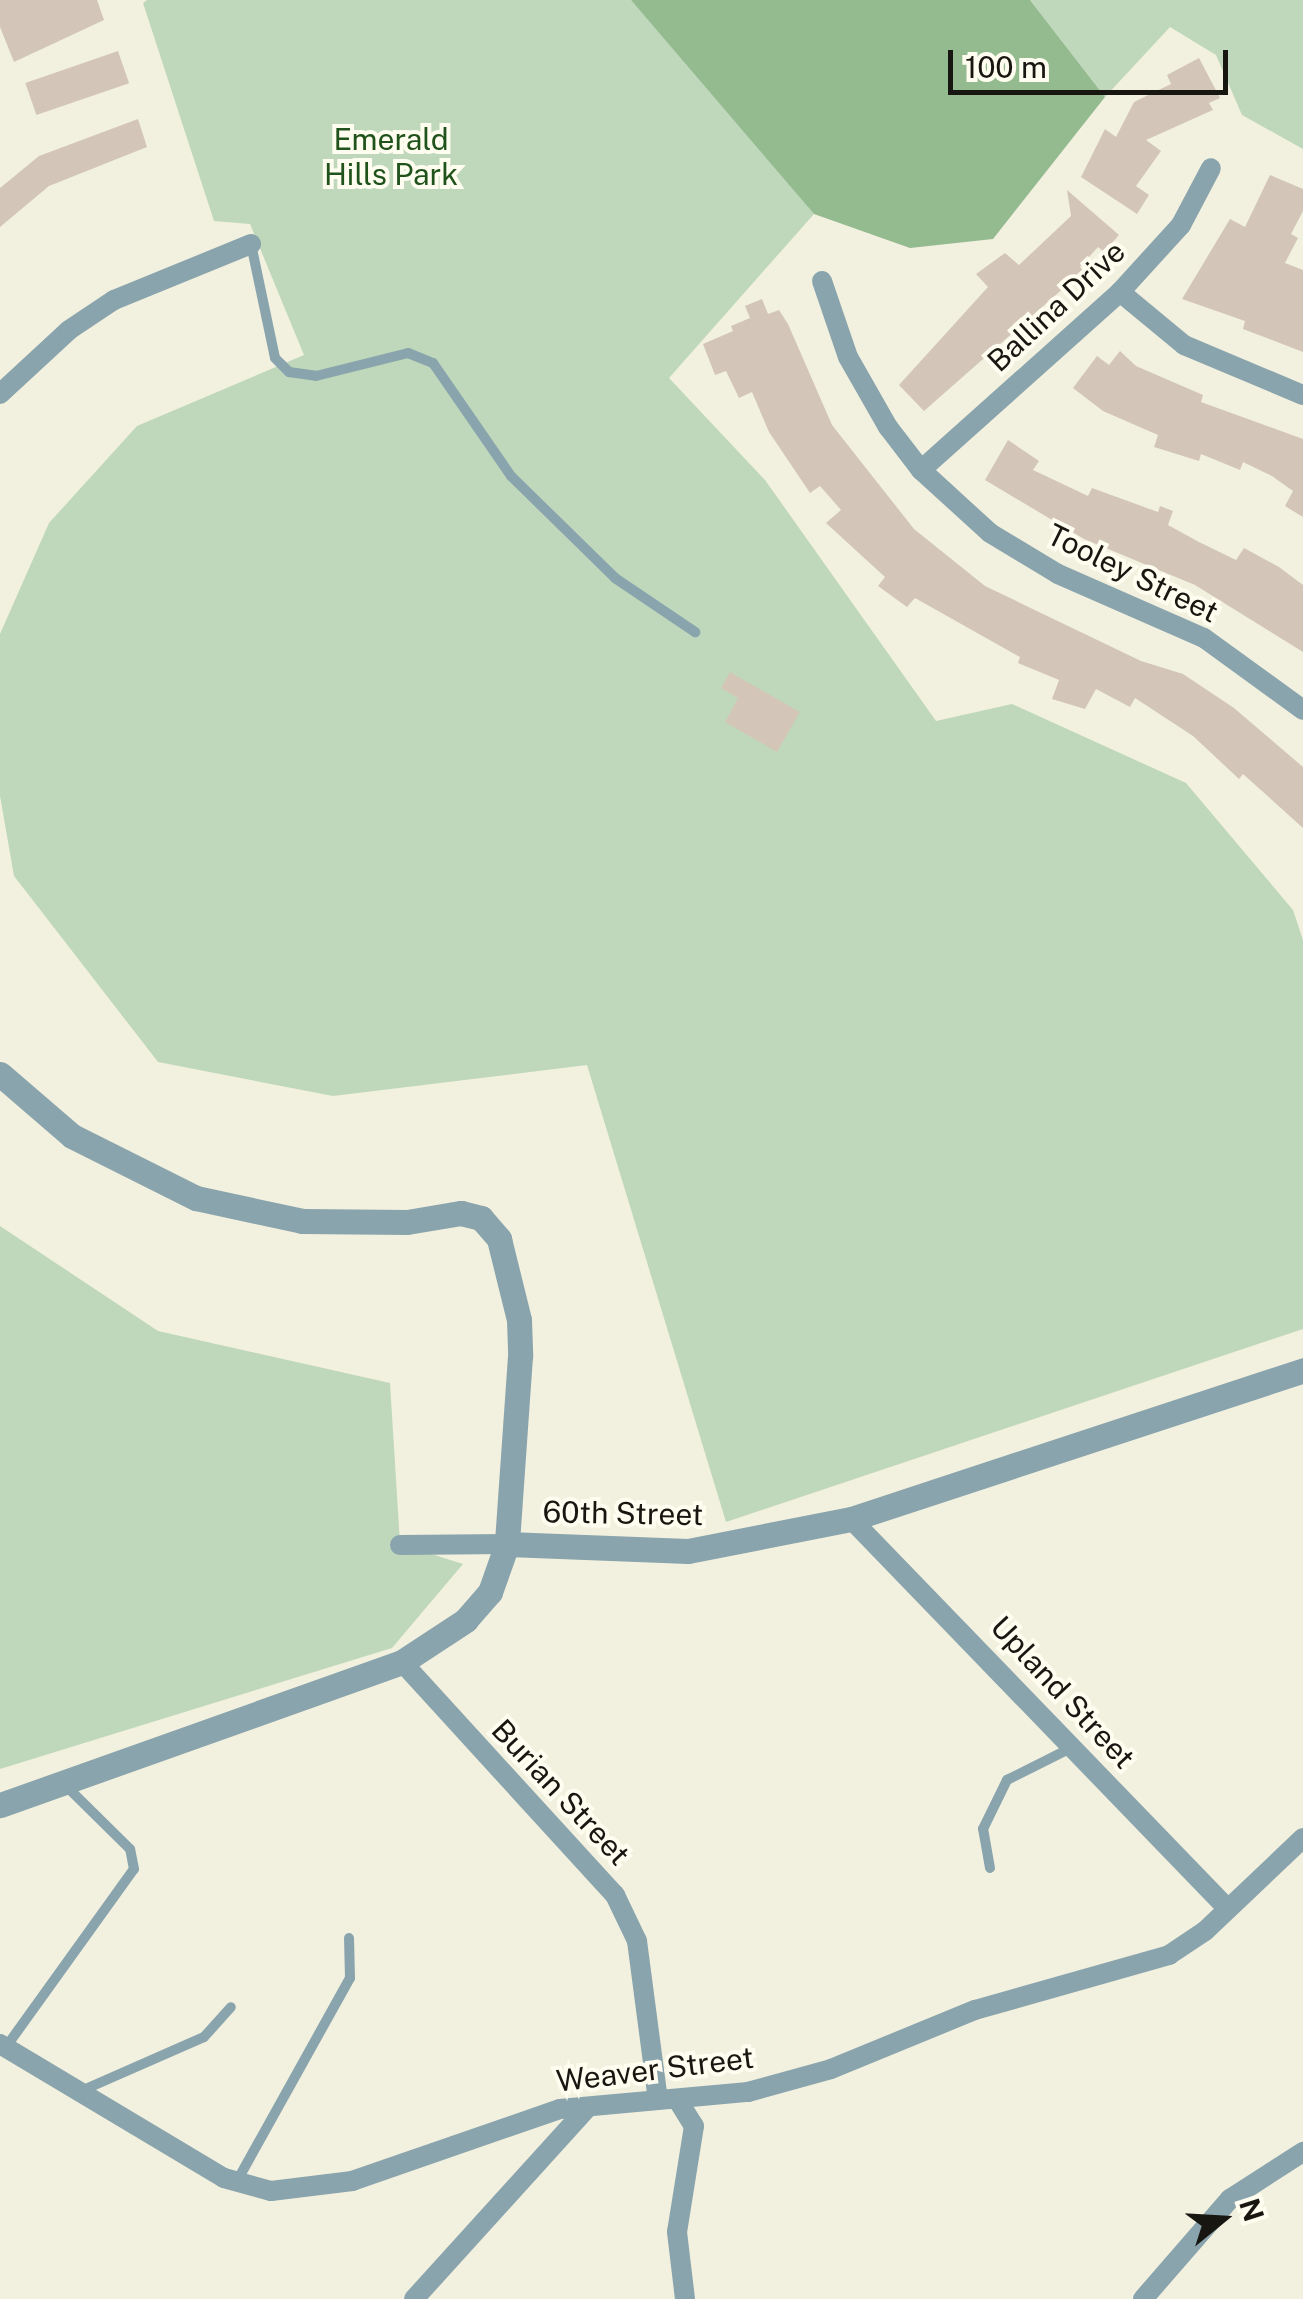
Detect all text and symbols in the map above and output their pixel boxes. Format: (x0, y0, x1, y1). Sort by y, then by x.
scale bar (953, 30, 1233, 92)
text: 100 m (965, 49, 1047, 85)
park label: Emerald Hills Park (324, 121, 458, 192)
street label: Ballina Drive (980, 233, 1132, 379)
street label: Tooley Street (1042, 516, 1224, 630)
street label: 60th Street (542, 1494, 704, 1532)
street label: Upland Street (984, 1609, 1142, 1775)
street label: Burian Street (485, 1712, 637, 1872)
street label: Weaver Street (554, 2039, 756, 2099)
north arrow (1173, 2169, 1273, 2269)
text: N (1233, 2194, 1271, 2225)

